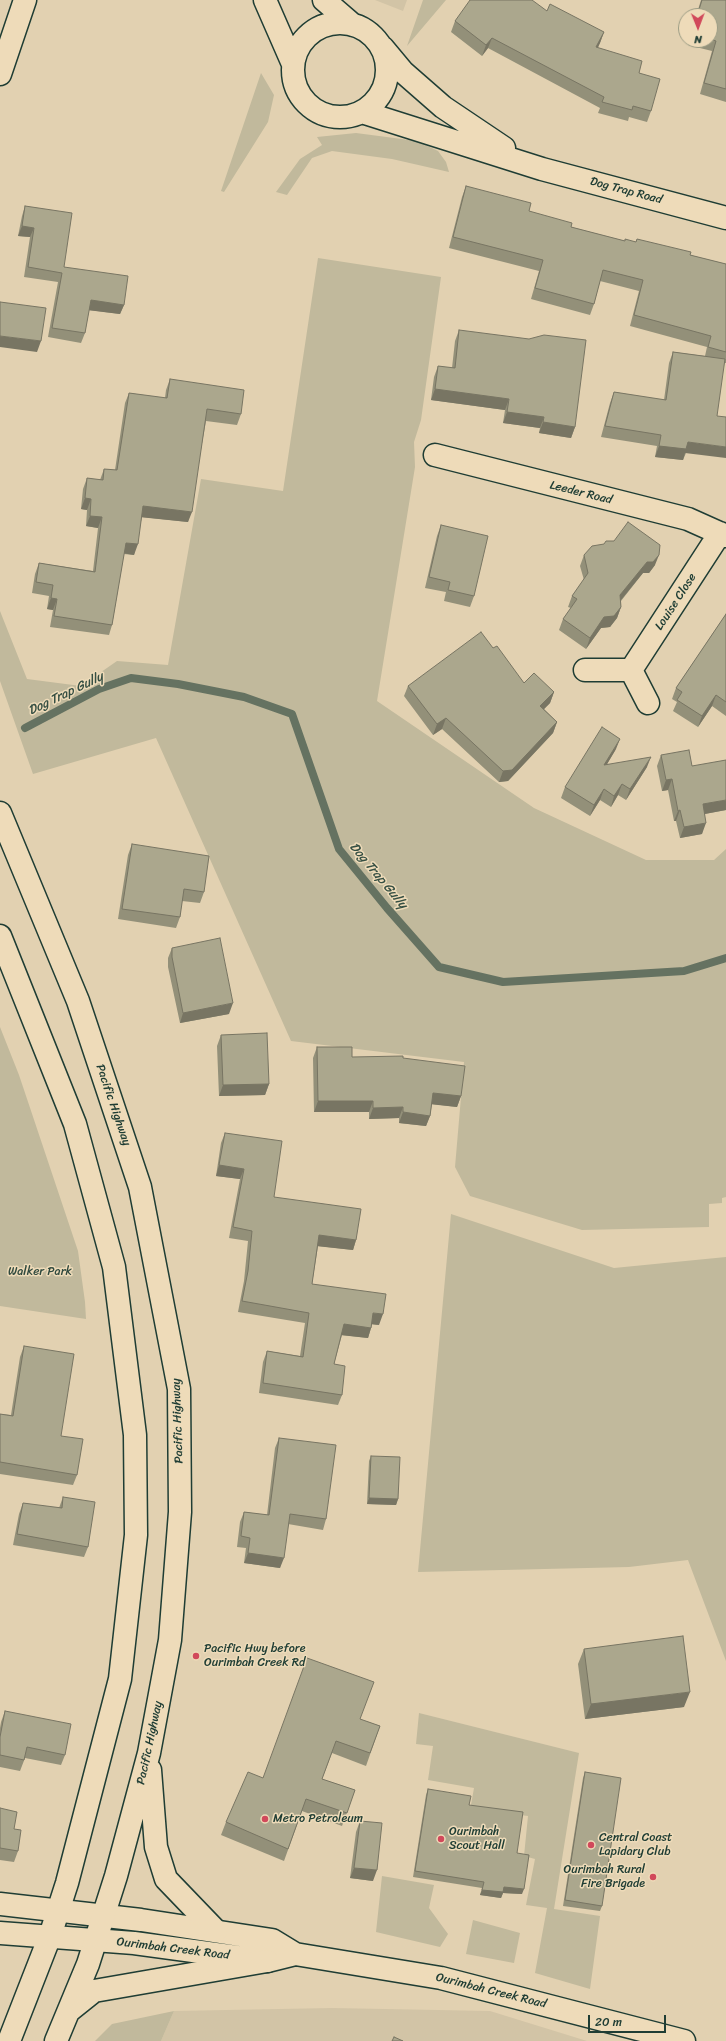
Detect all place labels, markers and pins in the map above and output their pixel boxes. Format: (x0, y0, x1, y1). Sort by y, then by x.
place label: Pacific Hwy before Ourimbah Creek Rd (204, 1642, 305, 1670)
marker: Pacific Hwy before Ourimbah Creek Rd (191, 1651, 201, 1661)
place label: Metro Petroleum (273, 1812, 363, 1826)
marker: Metro Petroleum (260, 1814, 270, 1824)
place label: Ourimbah Scout Hall (449, 1825, 505, 1853)
place label: Central Coast Lapidary Club (599, 1831, 672, 1859)
marker: Ourimbah Scout Hall (436, 1834, 446, 1844)
marker: Central Coast Lapidary Club (586, 1840, 596, 1850)
place label: Ourimbah Rural Fire Brigade (563, 1863, 645, 1891)
marker: Ourimbah Rural Fire Brigade (648, 1872, 658, 1882)

